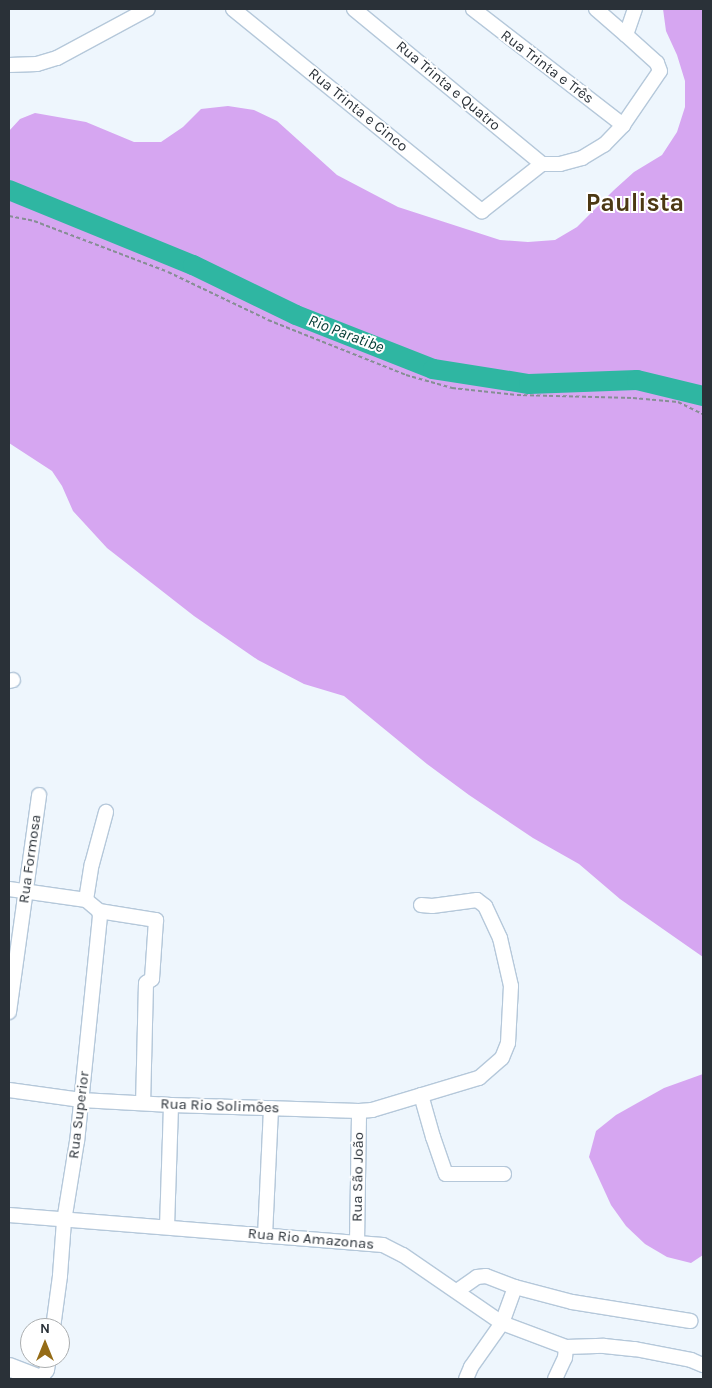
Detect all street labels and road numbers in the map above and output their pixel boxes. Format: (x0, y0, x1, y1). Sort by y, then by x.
street label: Rua Trinta e Três (497, 26, 597, 108)
street label: Rua Trinta e Quatro (392, 37, 504, 135)
street label: Rua Trinta e Cinco (305, 64, 411, 156)
street label: Rua Formosa (15, 813, 45, 905)
street label: Rua Superior (65, 1070, 93, 1160)
street label: Rua Rio Solimões (160, 1095, 280, 1117)
street label: Rua São João (348, 1132, 368, 1222)
street label: Rua Rio Amazonas (247, 1225, 375, 1253)

